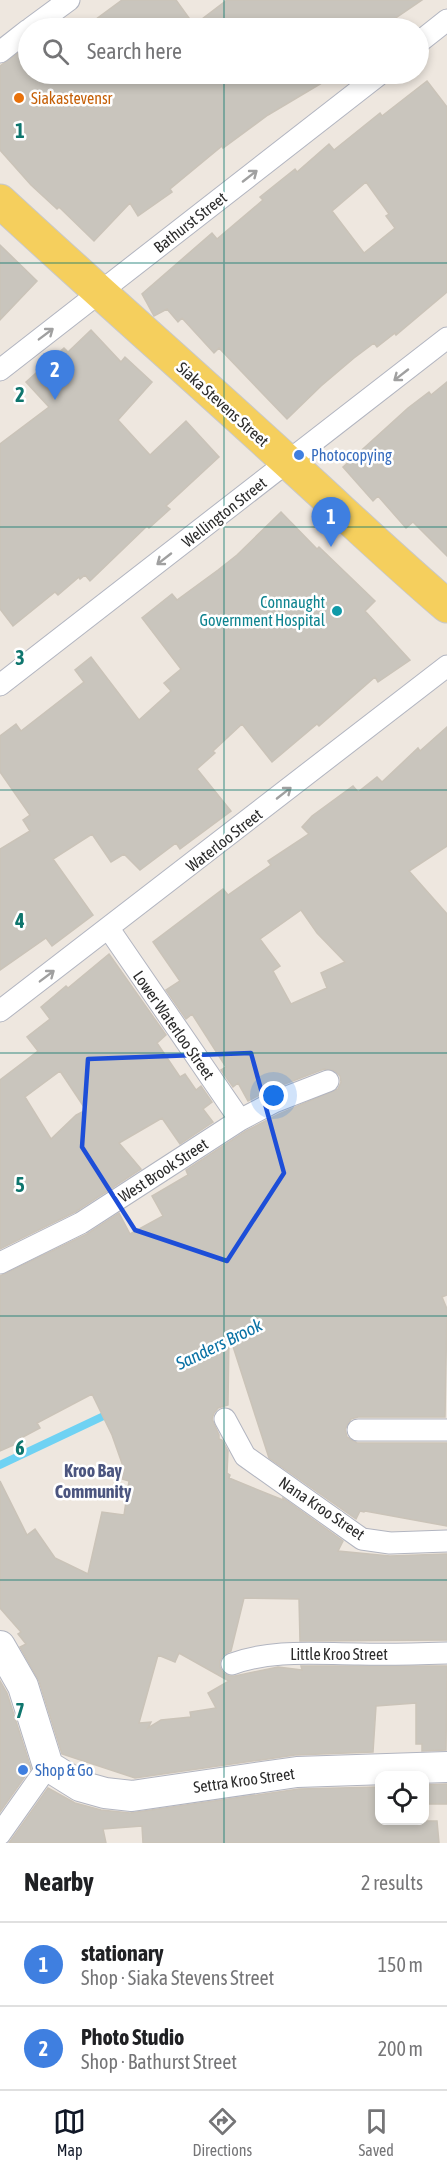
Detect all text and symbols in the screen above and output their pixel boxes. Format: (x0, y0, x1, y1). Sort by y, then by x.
search box (18, 18, 429, 84)
icon: search (39, 35, 72, 68)
text: Search here (87, 38, 182, 64)
place label: Siakastevensr (31, 89, 113, 107)
marker: Siakastevensr (12, 91, 26, 105)
text: 1 (15, 119, 25, 142)
one-way arrow (241, 169, 257, 182)
street label: Bathurst Street (150, 188, 230, 256)
one-way arrow (38, 328, 54, 341)
pin: 2 (36, 350, 74, 400)
street label: Siaka Stevens Street (173, 358, 273, 450)
one-way arrow (393, 368, 409, 381)
text: 2 (15, 383, 25, 406)
place label: Photocopying (311, 446, 392, 465)
marker: Photocopying (292, 448, 306, 462)
street label: Wellington Street (178, 473, 271, 551)
pin: 1 (312, 498, 350, 547)
one-way arrow (156, 552, 172, 565)
place label: Connaught Government Hospital (200, 593, 326, 630)
marker: Connaught Government Hospital (330, 604, 344, 618)
text: 3 (15, 646, 25, 669)
one-way arrow (276, 786, 292, 799)
street label: Waterloo Street (182, 805, 266, 875)
text: 4 (14, 909, 25, 932)
street label: Lower Waterloo Street (130, 967, 218, 1083)
one-way arrow (38, 970, 54, 982)
your location (259, 1081, 288, 1110)
street label: West Brook Street (115, 1134, 211, 1205)
text: 5 (15, 1173, 25, 1196)
water label: Sanders Brook (171, 1314, 267, 1374)
text: 6 (15, 1436, 25, 1459)
district label: Kroo Bay Community (55, 1460, 132, 1502)
street label: Nana Kroo Street (276, 1473, 368, 1543)
street label: Little Kroo Street (290, 1645, 388, 1663)
text: 7 (15, 1699, 25, 1722)
place label: Shop & Go (35, 1761, 93, 1780)
marker: Shop & Go (16, 1763, 30, 1777)
street label: Settra Kroo Street (192, 1764, 296, 1796)
map controls (375, 1771, 429, 1825)
button: locate (375, 1771, 429, 1825)
text: Nearby (24, 1867, 94, 1897)
text: 2 results (361, 1871, 423, 1894)
text: stationary (81, 1940, 164, 1966)
text: 1 (39, 1953, 48, 1976)
text: 150 m (378, 1953, 423, 1976)
text: Shop · Siaka Stevens Street (81, 1966, 274, 1989)
text: Photo Studio (81, 2024, 184, 2050)
text: 2 (39, 2037, 48, 2060)
text: 200 m (378, 2037, 423, 2060)
text: Shop · Bathurst Street (81, 2050, 237, 2073)
tab: Map (53, 2105, 86, 2159)
tab: Directions (192, 2105, 252, 2159)
tab: Saved (358, 2105, 394, 2159)

